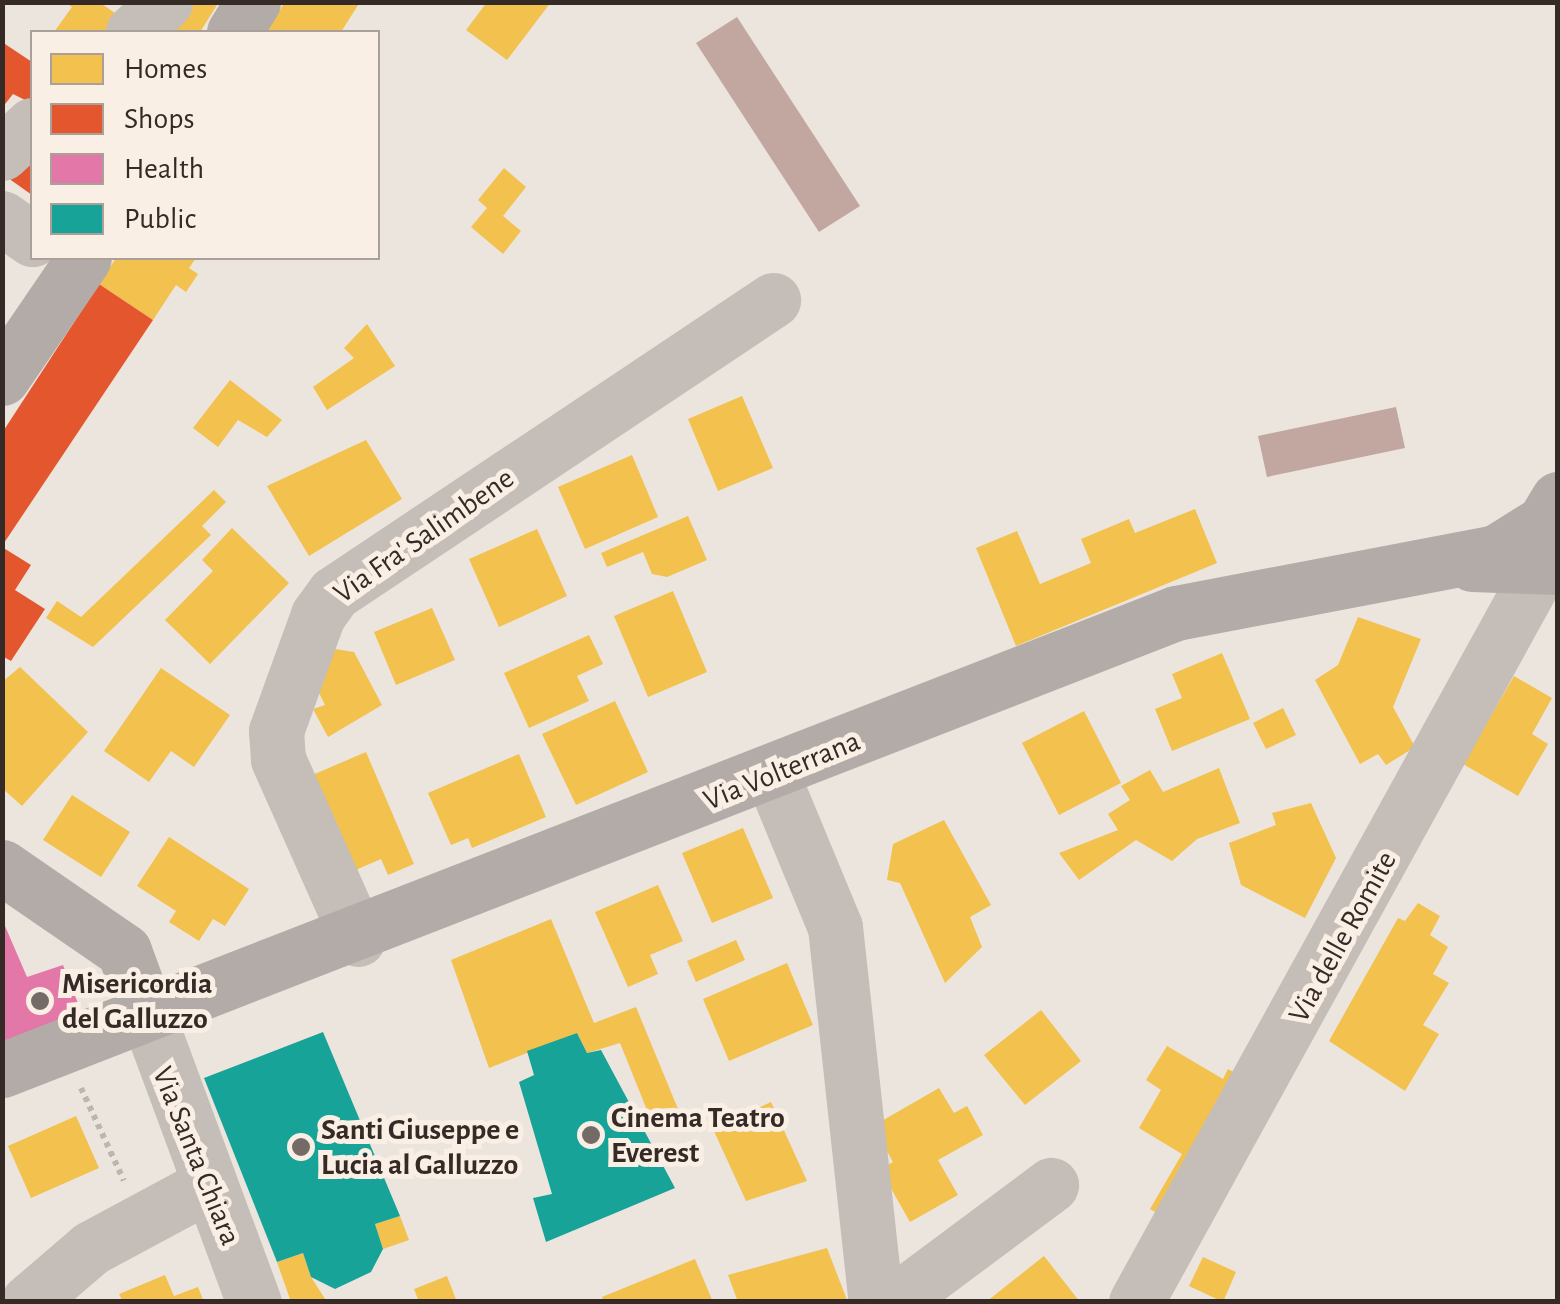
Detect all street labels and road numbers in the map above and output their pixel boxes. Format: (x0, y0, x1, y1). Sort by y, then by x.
street label: Via Fra' Salimbene (327, 460, 521, 612)
street label: Via Volterrana (698, 723, 866, 819)
street label: Via delle Romite (1281, 845, 1405, 1029)
street label: Via Santa Chiara (144, 1062, 248, 1250)

